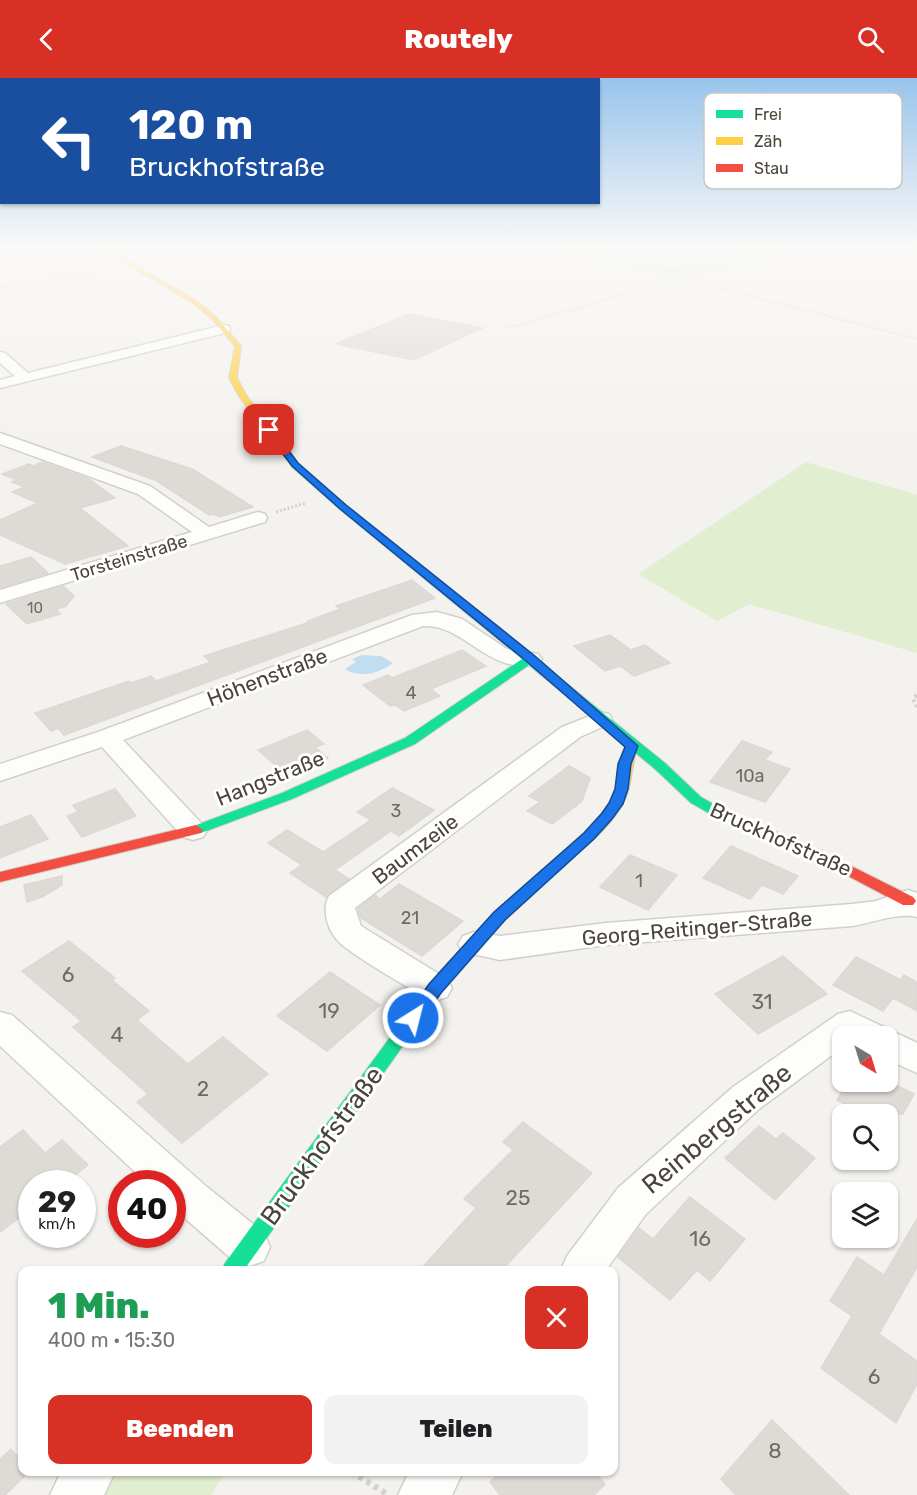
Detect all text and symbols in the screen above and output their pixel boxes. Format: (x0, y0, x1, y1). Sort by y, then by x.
icon: back (30, 23, 63, 56)
text: Routely (404, 23, 513, 55)
icon: search (854, 23, 887, 56)
legend (704, 93, 902, 189)
text: 120 m (129, 100, 253, 150)
icon: left (30, 102, 108, 180)
text: Frei (754, 105, 782, 124)
text: Zäh (754, 132, 782, 151)
text: Bruckhofstraße (129, 151, 325, 183)
text: Stau (754, 159, 789, 178)
pin (243, 404, 294, 455)
icon: arrive (252, 413, 285, 446)
street label: Torsteinstraße (68, 530, 190, 586)
house number: 10 (27, 599, 43, 617)
street label: Höhenstraße (203, 643, 331, 711)
house number: 4 (405, 682, 417, 704)
street label: Hangstraße (212, 745, 328, 811)
house number: 10a (735, 765, 765, 787)
street label: Bruckhofstraße (706, 797, 856, 881)
house number: 3 (391, 800, 401, 822)
street label: Baumzeile (367, 809, 463, 889)
house number: 1 (635, 870, 643, 892)
street label: Georg-Reitinger-Straße (581, 905, 813, 951)
house number: 21 (401, 907, 419, 929)
house number: 6 (62, 962, 74, 987)
position arrow (381, 986, 445, 1050)
house number: 31 (751, 989, 773, 1014)
house number: 19 (318, 998, 340, 1023)
house number: 4 (110, 1022, 124, 1047)
north arrow (832, 1026, 898, 1092)
map controls (832, 1026, 898, 1248)
street label: Reinbergstraße (636, 1057, 798, 1201)
street label: Bruckhofstraße (254, 1061, 390, 1231)
house number: 2 (197, 1076, 209, 1101)
button: search (832, 1104, 898, 1170)
speed limit sign: 40 (108, 1170, 186, 1248)
button: layers (832, 1182, 898, 1248)
text: 29 (38, 1184, 76, 1220)
house number: 25 (506, 1185, 530, 1210)
text: km/h (38, 1215, 76, 1233)
house number: 16 (689, 1226, 711, 1251)
text: 1 Min. (48, 1284, 150, 1327)
button: close (525, 1286, 588, 1349)
text: 400 m · 15:30 (48, 1328, 175, 1352)
house number: 6 (868, 1364, 880, 1389)
button: Beenden (48, 1395, 312, 1464)
button: Teilen (324, 1395, 588, 1464)
house number: 8 (768, 1438, 782, 1463)

